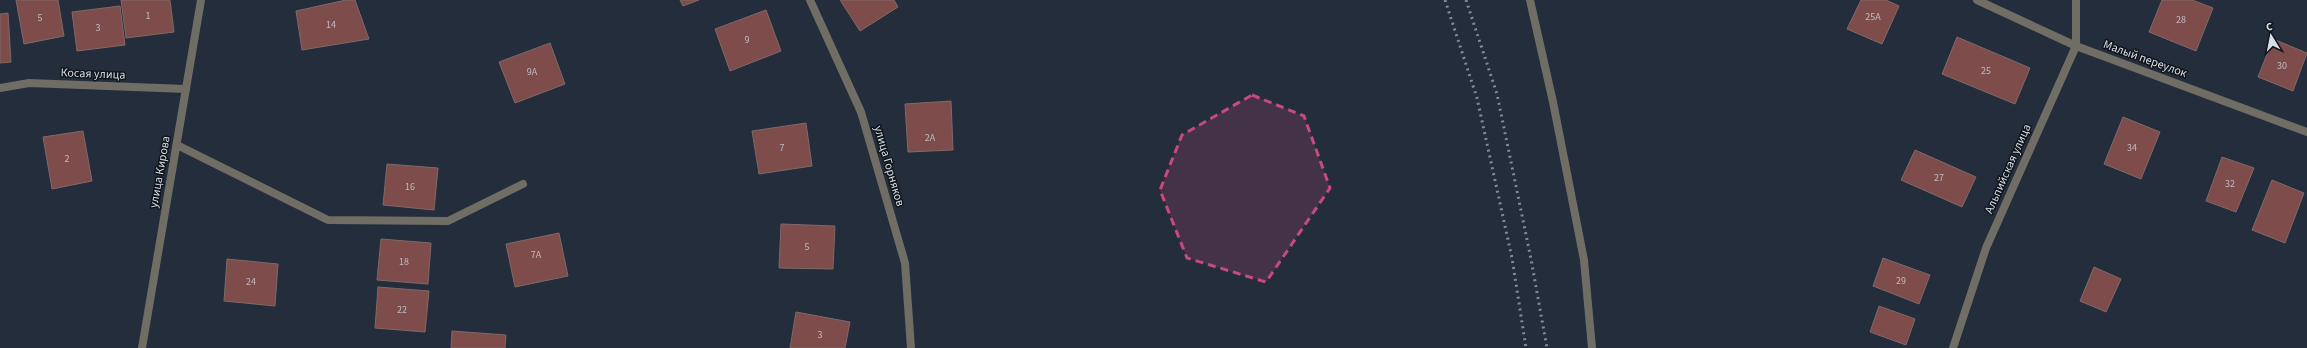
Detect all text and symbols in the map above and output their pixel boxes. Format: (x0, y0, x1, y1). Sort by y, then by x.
house number: 1 (146, 9, 151, 23)
house number: 25А (1865, 10, 1881, 24)
house number: 5 (38, 11, 43, 25)
house number: 28 (2176, 13, 2186, 27)
north arrow (2251, 16, 2291, 56)
house number: 14 (326, 18, 336, 32)
text: С (2265, 19, 2274, 35)
house number: 3 (96, 21, 101, 35)
house number: 9 (745, 33, 750, 47)
street label: Малый переулок (2101, 36, 2189, 82)
house number: 30 (2277, 59, 2287, 73)
street label: Косая улица (60, 64, 126, 84)
house number: 25 (1981, 64, 1991, 78)
house number: 9А (527, 65, 538, 79)
street label: Альпийская улица (1981, 121, 2035, 217)
street label: улица Горняков (869, 124, 909, 208)
house number: 2А (925, 131, 936, 145)
street label: улица Кирова (145, 135, 175, 209)
house number: 7 (780, 141, 785, 155)
house number: 34 (2127, 141, 2137, 155)
house number: 2 (65, 152, 70, 166)
house number: 27 (1934, 171, 1944, 185)
house number: 32 (2225, 177, 2235, 191)
house number: 16 (405, 180, 415, 194)
house number: 5 (805, 240, 810, 254)
house number: 7А (531, 248, 542, 262)
house number: 18 (399, 255, 409, 269)
house number: 29 (1896, 274, 1906, 288)
house number: 24 (246, 275, 256, 289)
house number: 22 (397, 303, 407, 317)
house number: 3 (818, 328, 823, 342)

